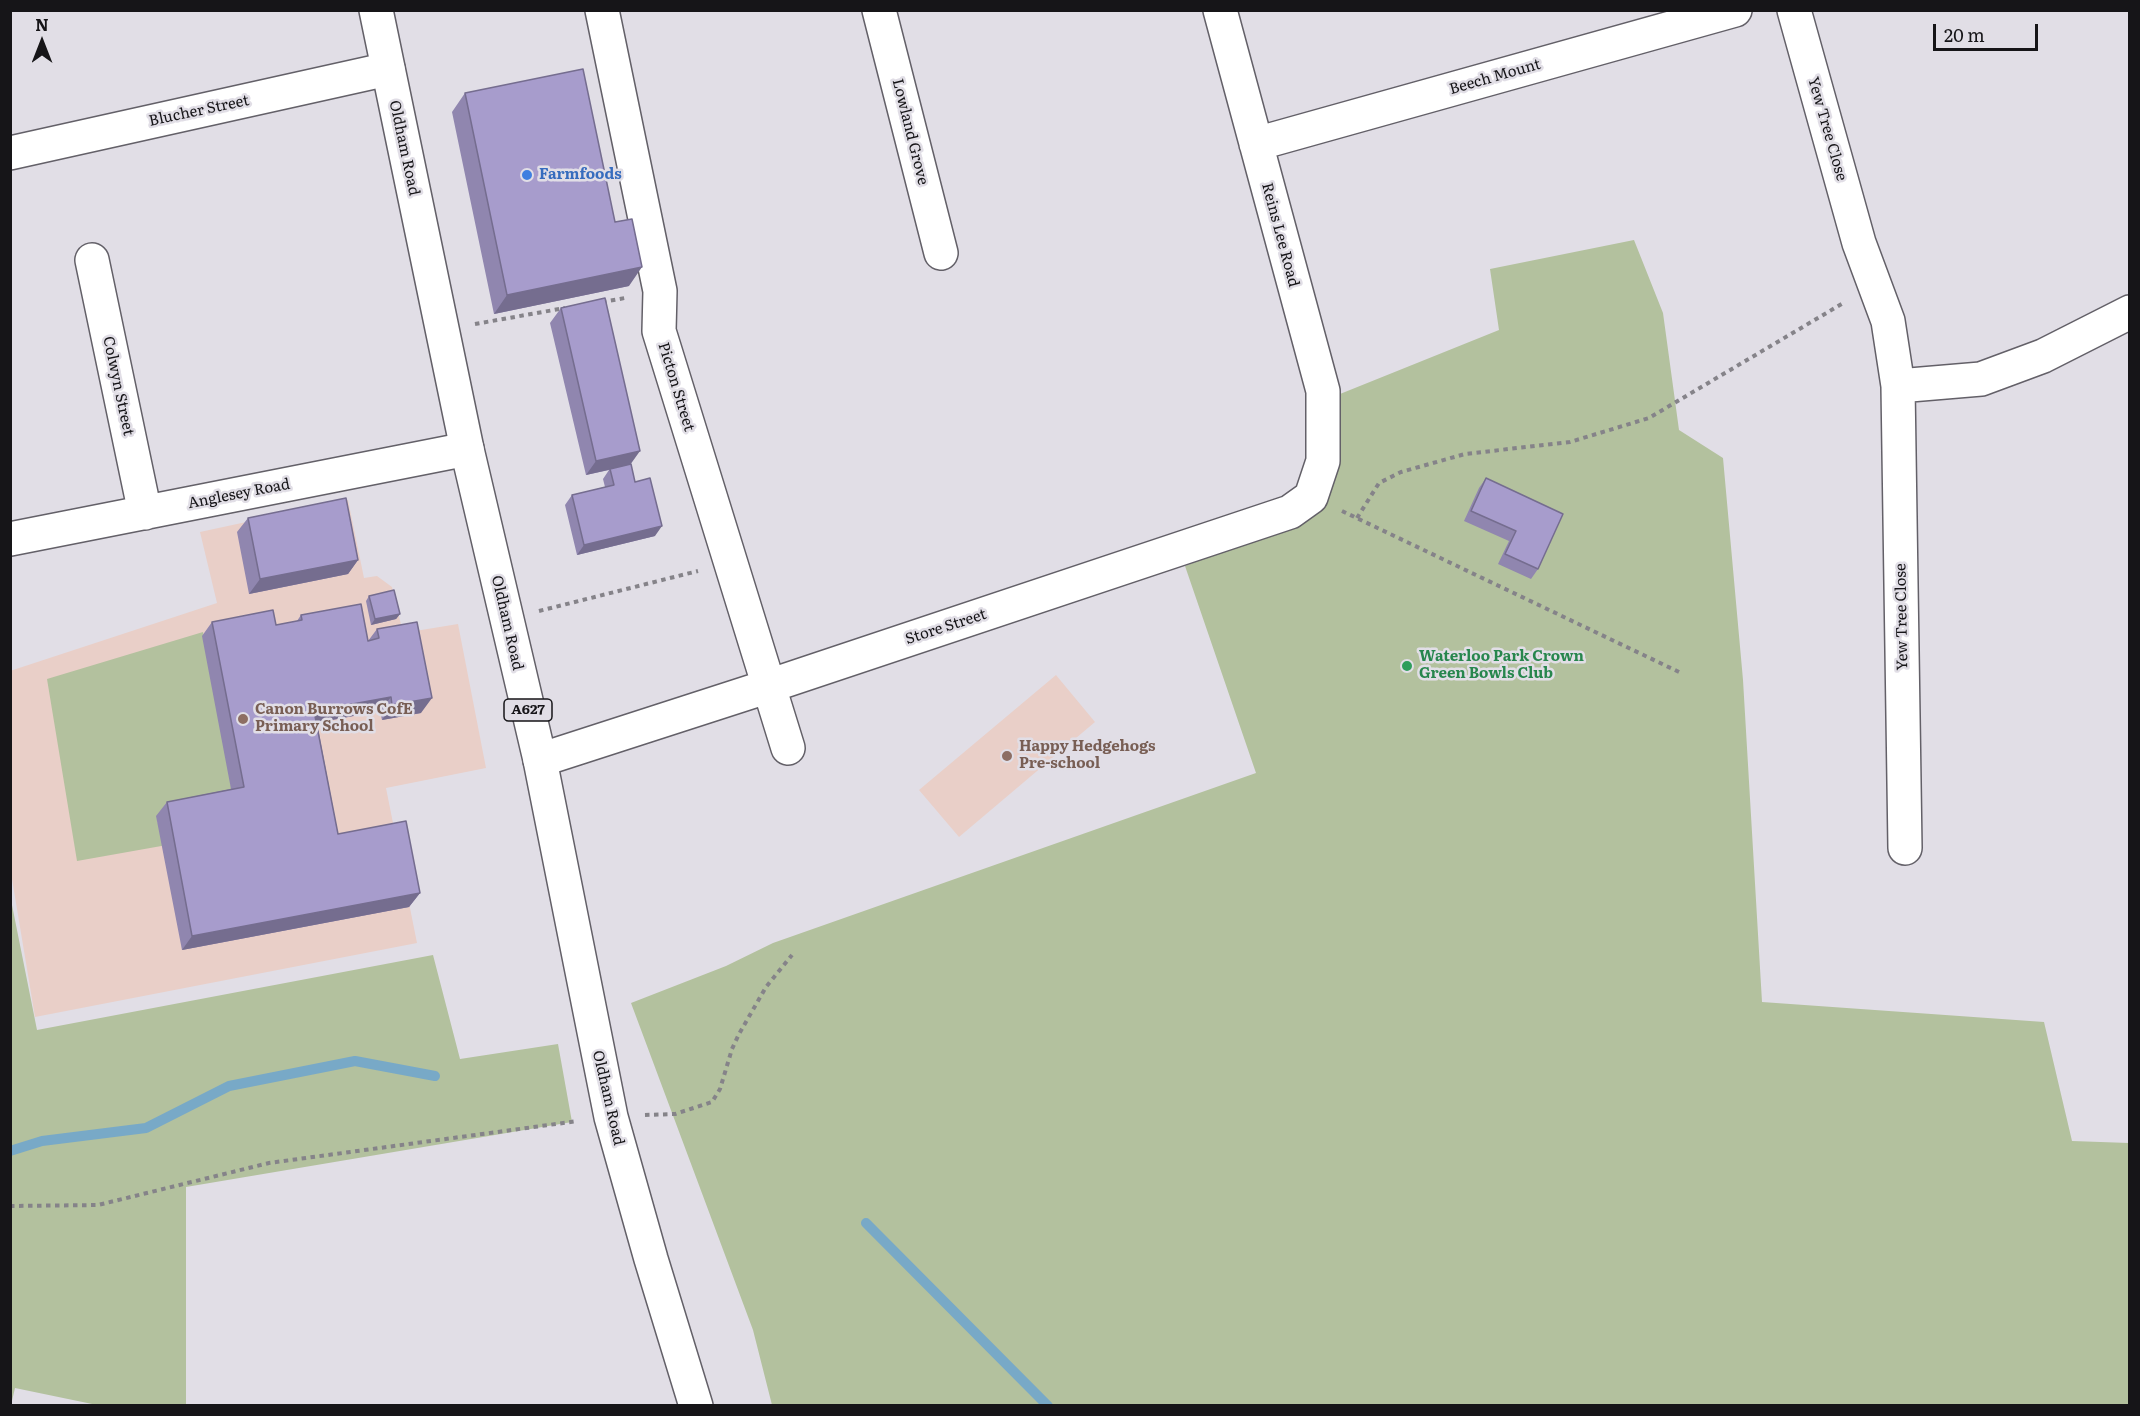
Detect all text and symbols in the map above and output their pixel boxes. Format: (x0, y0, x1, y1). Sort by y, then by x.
north arrow (12, 12, 72, 72)
text: N (35, 12, 49, 36)
scale bar (1936, 12, 2041, 50)
text: 20 m (1944, 21, 1985, 48)
street label: Beech Mount (1447, 55, 1543, 99)
street label: Yew Tree Close (1804, 75, 1850, 183)
street label: Lowland Grove (888, 77, 932, 187)
street label: Blucher Street (147, 92, 251, 130)
street label: Oldham Road (385, 99, 423, 197)
place label: Farmfoods (539, 166, 622, 184)
marker: Farmfoods (520, 168, 534, 182)
street label: Reins Lee Road (1257, 181, 1303, 289)
street label: Colwyn Street (99, 335, 137, 437)
street label: Picton Street (654, 340, 698, 434)
street label: Anglesey Road (186, 475, 292, 513)
street label: Yew Tree Close (1892, 563, 1912, 671)
street label: Oldham Road (487, 574, 527, 672)
street label: Store Street (903, 605, 989, 649)
place label: Waterloo Park Crown Green Bowls Club (1419, 648, 1584, 683)
marker: Waterloo Park Crown Green Bowls Club (1400, 659, 1414, 673)
road number: A627 (504, 699, 552, 721)
place label: Canon Burrows CofE Primary School (255, 701, 413, 736)
marker: Canon Burrows CofE Primary School (236, 712, 250, 726)
place label: Happy Hedgehogs Pre-school (1019, 738, 1156, 773)
marker: Happy Hedgehogs Pre-school (1000, 749, 1014, 763)
street label: Oldham Road (588, 1049, 628, 1147)

